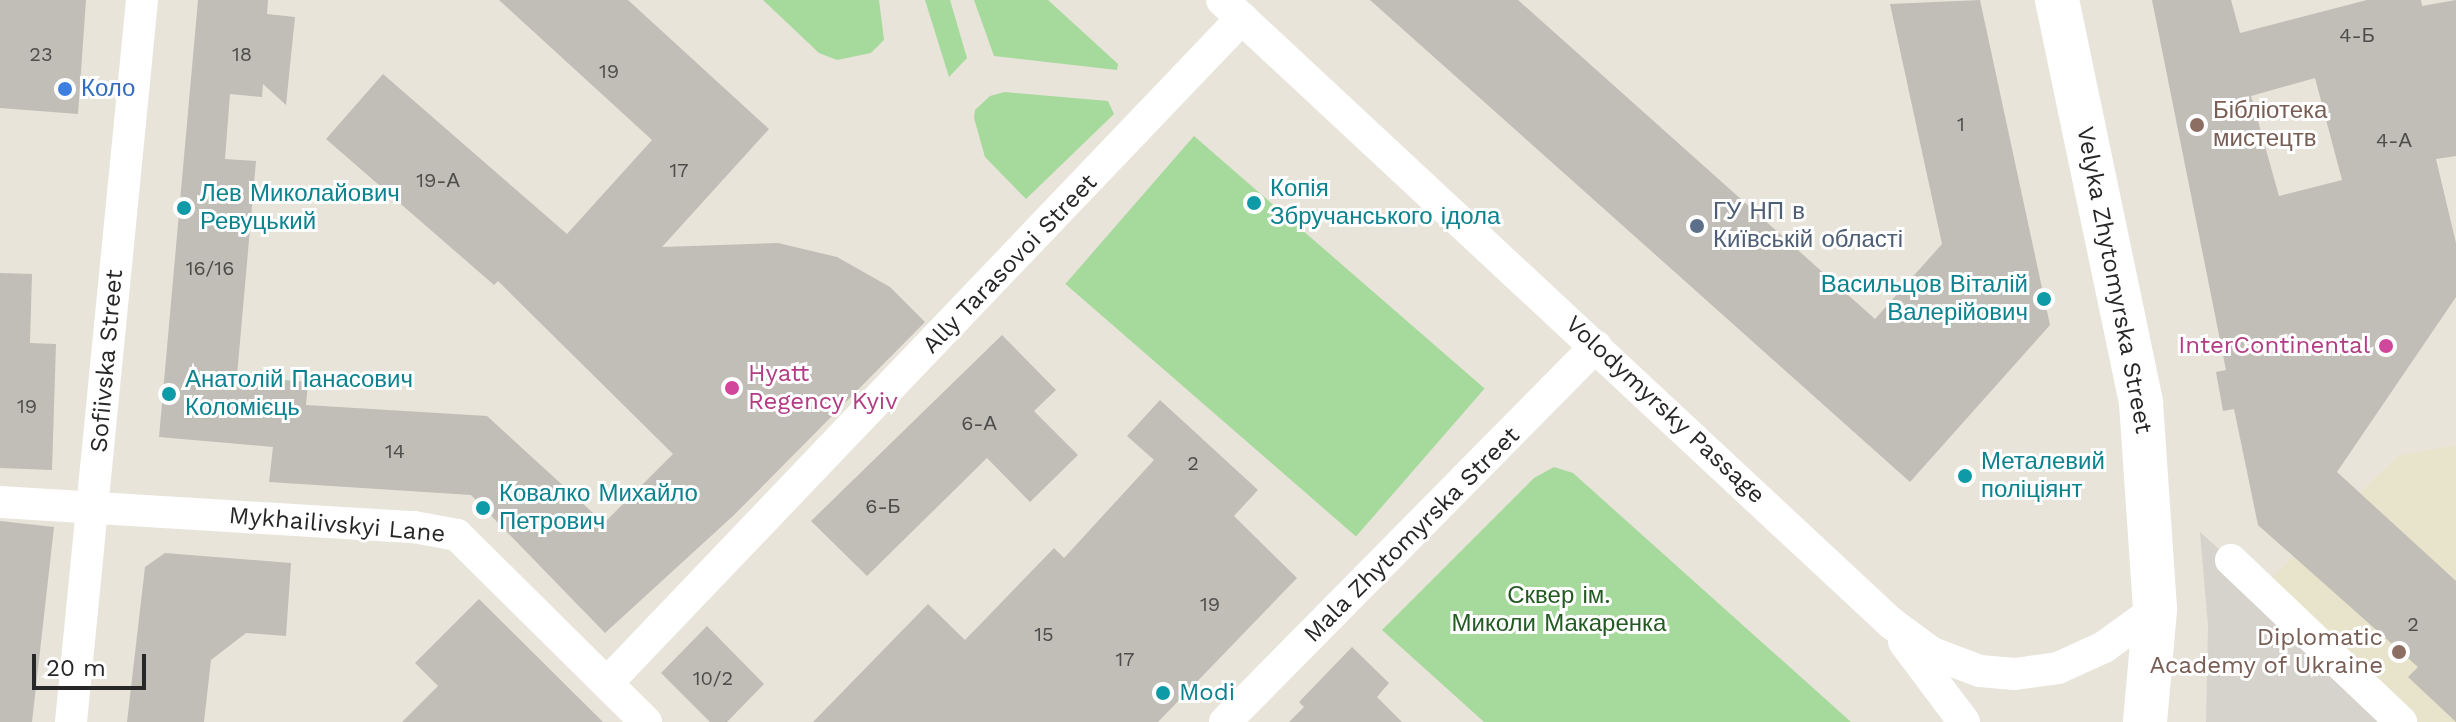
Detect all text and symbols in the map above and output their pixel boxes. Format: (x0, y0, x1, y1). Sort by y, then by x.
house number: 4-Б (2339, 23, 2375, 47)
house number: 23 (29, 42, 53, 66)
house number: 18 (232, 42, 252, 66)
house number: 19 (599, 59, 619, 83)
place label: Коло (81, 75, 135, 103)
marker: Коло (56, 80, 74, 98)
place label: Бібліотека мистецтв (2213, 97, 2327, 153)
house number: 1 (1957, 112, 1965, 136)
marker: Бібліотека мистецтв (2188, 116, 2206, 134)
street label: Velyka Zhytomyrska Street (2070, 123, 2158, 437)
house number: 4-А (2376, 128, 2412, 152)
house number: 17 (669, 158, 689, 182)
house number: 19-А (416, 168, 460, 192)
street label: Ally Tarasovoi Street (916, 168, 1104, 360)
place label: Копія Збручанського ідола (1270, 175, 1500, 231)
place label: Лев Миколайович Ревуцький (200, 180, 400, 236)
marker: Копія Збручанського ідола (1245, 194, 1263, 212)
place label: ГУ НП в Київській області (1713, 198, 1903, 254)
marker: Лев Миколайович Ревуцький (175, 199, 193, 217)
marker: ГУ НП в Київській області (1688, 217, 1706, 235)
house number: 16/16 (186, 256, 234, 280)
street label: Sofiivska Street (85, 268, 129, 454)
place label: Васильцов Віталій Валерійович (1821, 271, 2028, 327)
marker: Васильцов Віталій Валерійович (2035, 290, 2053, 308)
street label: Volodymyrsky Passage (1559, 310, 1771, 510)
place label: InterContinental (2178, 332, 2370, 360)
marker: InterContinental (2377, 337, 2395, 355)
place label: Hyatt Regency Kyiv (748, 360, 898, 416)
place label: Анатолій Панасович Коломієць (185, 366, 413, 422)
marker: Hyatt Regency Kyiv (723, 379, 741, 397)
marker: Анатолій Панасович Коломієць (160, 385, 178, 403)
house number: 19 (17, 394, 37, 418)
house number: 6-А (961, 411, 997, 435)
street label: Mala Zhytomyrska Street (1298, 421, 1526, 649)
house number: 14 (385, 439, 405, 463)
place label: Металевий поліціянт (1981, 448, 2105, 504)
house number: 2 (1187, 451, 1199, 475)
marker: Металевий поліціянт (1956, 467, 1974, 485)
place label: Ковалко Михайло Петрович (499, 480, 698, 536)
house number: 6-Б (865, 494, 901, 518)
marker: Ковалко Михайло Петрович (474, 499, 492, 517)
street label: Mykhailivskyi Lane (228, 501, 446, 549)
park label: Сквер ім. Миколи Макаренка (1452, 582, 1666, 638)
house number: 19 (1200, 592, 1220, 616)
house number: 2 (2407, 612, 2419, 636)
house number: 15 (1034, 622, 1054, 646)
place label: Diplomatic Academy of Ukraine (2148, 624, 2383, 680)
scale bar (36, 638, 150, 688)
marker: Diplomatic Academy of Ukraine (2390, 643, 2408, 661)
house number: 17 (1115, 647, 1135, 671)
text: 20 m (46, 654, 106, 682)
house number: 10/2 (693, 666, 733, 690)
place label: Modi (1179, 679, 1235, 707)
marker: Modi (1154, 684, 1172, 702)

